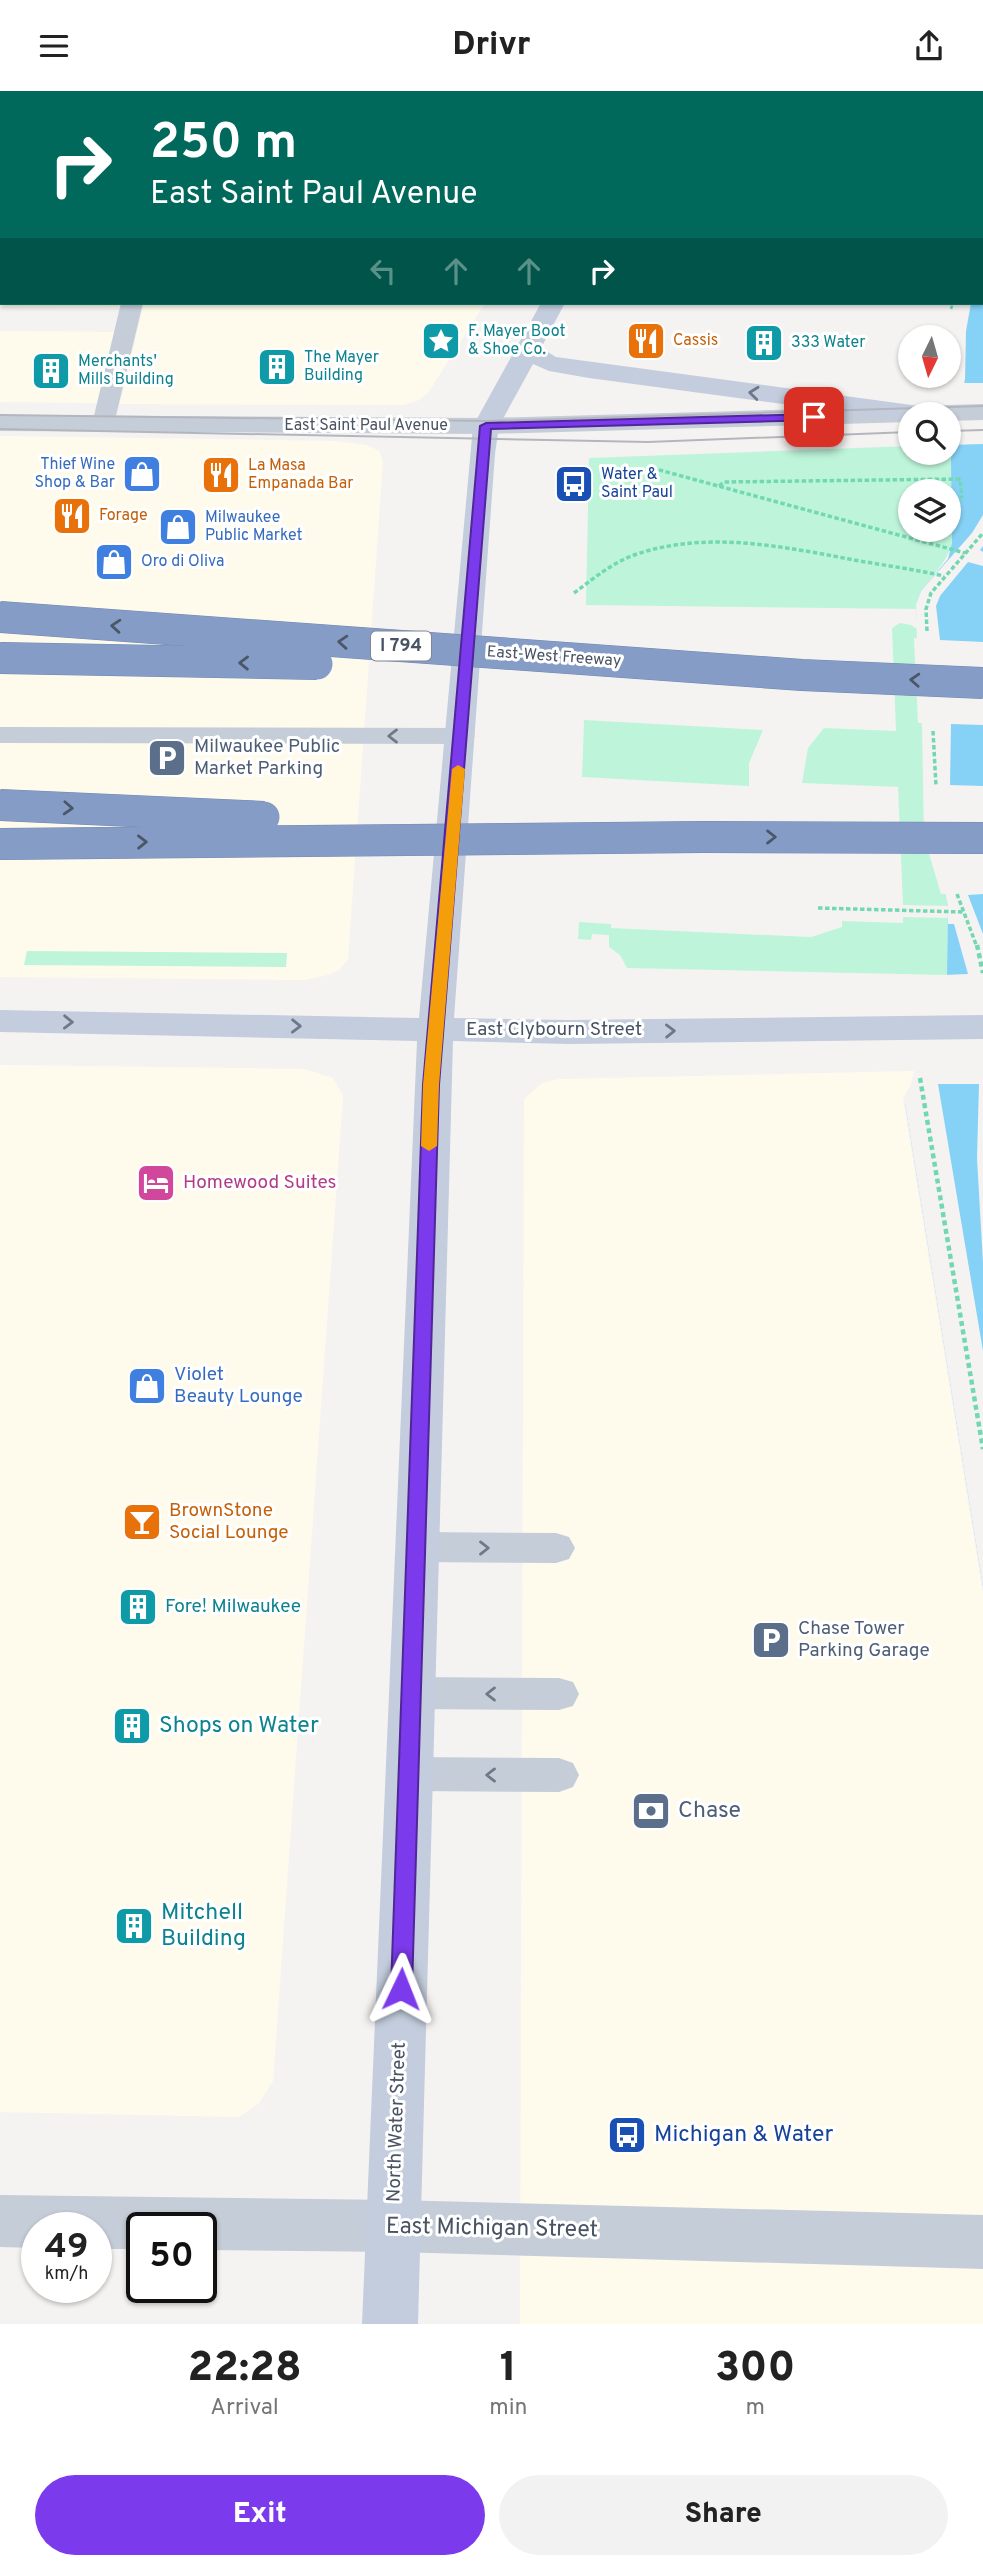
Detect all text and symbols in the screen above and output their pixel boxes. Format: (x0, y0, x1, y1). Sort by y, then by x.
text: Drivr (453, 26, 530, 66)
icon: menu (35, 27, 73, 65)
icon: share (910, 27, 948, 65)
text: 250 m (150, 114, 297, 176)
icon: right (35, 119, 126, 210)
text: East Saint Paul Avenue (150, 175, 477, 215)
icon: left (364, 252, 402, 290)
icon: ahead (437, 252, 475, 290)
icon: ahead (510, 252, 548, 290)
icon: right (583, 252, 621, 290)
place icon: F. Mayer Boot & Shoe Co. (420, 320, 462, 362)
restaurant icon: Cassis (625, 320, 667, 362)
place label: F. Mayer Boot & Shoe Co. (468, 322, 565, 360)
building icon: 333 Water (743, 322, 785, 364)
north arrow (898, 325, 961, 389)
map controls (898, 325, 961, 542)
place label: Cassis (673, 331, 718, 351)
place label: 333 Water (791, 333, 865, 353)
building icon: The Mayer Building (256, 346, 298, 388)
place label: The Mayer Building (304, 348, 379, 386)
building icon: Merchants' Mills Building (30, 350, 72, 392)
place label: Merchants' Mills Building (78, 352, 174, 390)
one-way arrow (748, 385, 760, 400)
pin (784, 387, 844, 447)
icon: arrive (795, 398, 833, 436)
button: search (898, 402, 961, 465)
street label: East Saint Paul Avenue (284, 416, 448, 436)
shop icon: Thief Wine Shop & Bar (121, 453, 163, 495)
restaurant icon: La Masa Empanada Bar (200, 454, 242, 496)
place label: Thief Wine Shop & Bar (34, 455, 115, 493)
place label: La Masa Empanada Bar (248, 456, 354, 494)
bus stop icon: Water & Saint Paul (553, 463, 595, 505)
place label: Water & Saint Paul (601, 465, 673, 503)
button: layers (898, 479, 961, 542)
restaurant icon: Forage (51, 495, 93, 537)
place label: Forage (99, 506, 148, 526)
shop icon: Milwaukee Public Market (157, 506, 199, 548)
place label: Milwaukee Public Market (205, 508, 303, 546)
shop icon: Oro di Oliva (93, 541, 135, 583)
place label: Oro di Oliva (141, 552, 224, 572)
one-way arrow (110, 618, 121, 633)
road number: I 794 (371, 631, 431, 661)
one-way arrow (337, 635, 348, 650)
street label: East-West Freeway (486, 642, 622, 672)
one-way arrow (238, 655, 249, 671)
one-way arrow (909, 672, 920, 687)
one-way arrow (387, 728, 397, 744)
place label: Milwaukee Public Market Parking (194, 735, 340, 781)
parking icon: Milwaukee Public Market Parking (146, 737, 188, 779)
one-way arrow (63, 801, 74, 816)
one-way arrow (767, 829, 777, 845)
one-way arrow (137, 834, 147, 850)
one-way arrow (63, 1015, 74, 1030)
street label: East Clybourn Street (466, 1018, 642, 1042)
one-way arrow (290, 1019, 301, 1034)
one-way arrow (665, 1023, 676, 1038)
hotel icon: Homewood Suites (135, 1162, 177, 1204)
place label: Homewood Suites (183, 1171, 336, 1195)
place label: Violet Beauty Lounge (174, 1363, 303, 1409)
shop icon: Violet Beauty Lounge (126, 1365, 168, 1407)
place label: BrownStone Social Lounge (169, 1499, 289, 1545)
bar icon: BrownStone Social Lounge (121, 1501, 163, 1543)
one-way arrow (479, 1540, 490, 1555)
building icon: Fore! Milwaukee (117, 1586, 159, 1628)
place label: Fore! Milwaukee (165, 1595, 301, 1619)
place label: Chase Tower Parking Garage (798, 1617, 930, 1663)
parking icon: Chase Tower Parking Garage (750, 1619, 792, 1661)
one-way arrow (485, 1686, 496, 1701)
building icon: Shops on Water (111, 1705, 153, 1747)
place label: Shops on Water (159, 1712, 319, 1741)
one-way arrow (485, 1767, 496, 1783)
bank icon: Chase (630, 1790, 672, 1832)
place label: Chase (678, 1797, 741, 1826)
place label: Mitchell Building (161, 1899, 246, 1954)
building icon: Mitchell Building (113, 1905, 155, 1947)
position arrow (364, 1952, 438, 2026)
street label: North Water Street (382, 2042, 412, 2202)
bus stop icon: Michigan & Water (606, 2114, 648, 2156)
place label: Michigan & Water (654, 2121, 834, 2150)
speed limit sign: 50 (126, 2212, 217, 2303)
street label: East Michigan Street (386, 2213, 598, 2245)
text: 49 (44, 2226, 89, 2270)
text: km/h (45, 2263, 88, 2286)
text: 22:28 (188, 2343, 302, 2396)
text: 1 (500, 2343, 517, 2396)
text: 300 (715, 2343, 795, 2396)
text: Arrival (210, 2394, 279, 2423)
text: min (489, 2394, 527, 2423)
text: m (745, 2394, 765, 2423)
button: Exit (35, 2475, 485, 2555)
button: Share (499, 2475, 948, 2555)

